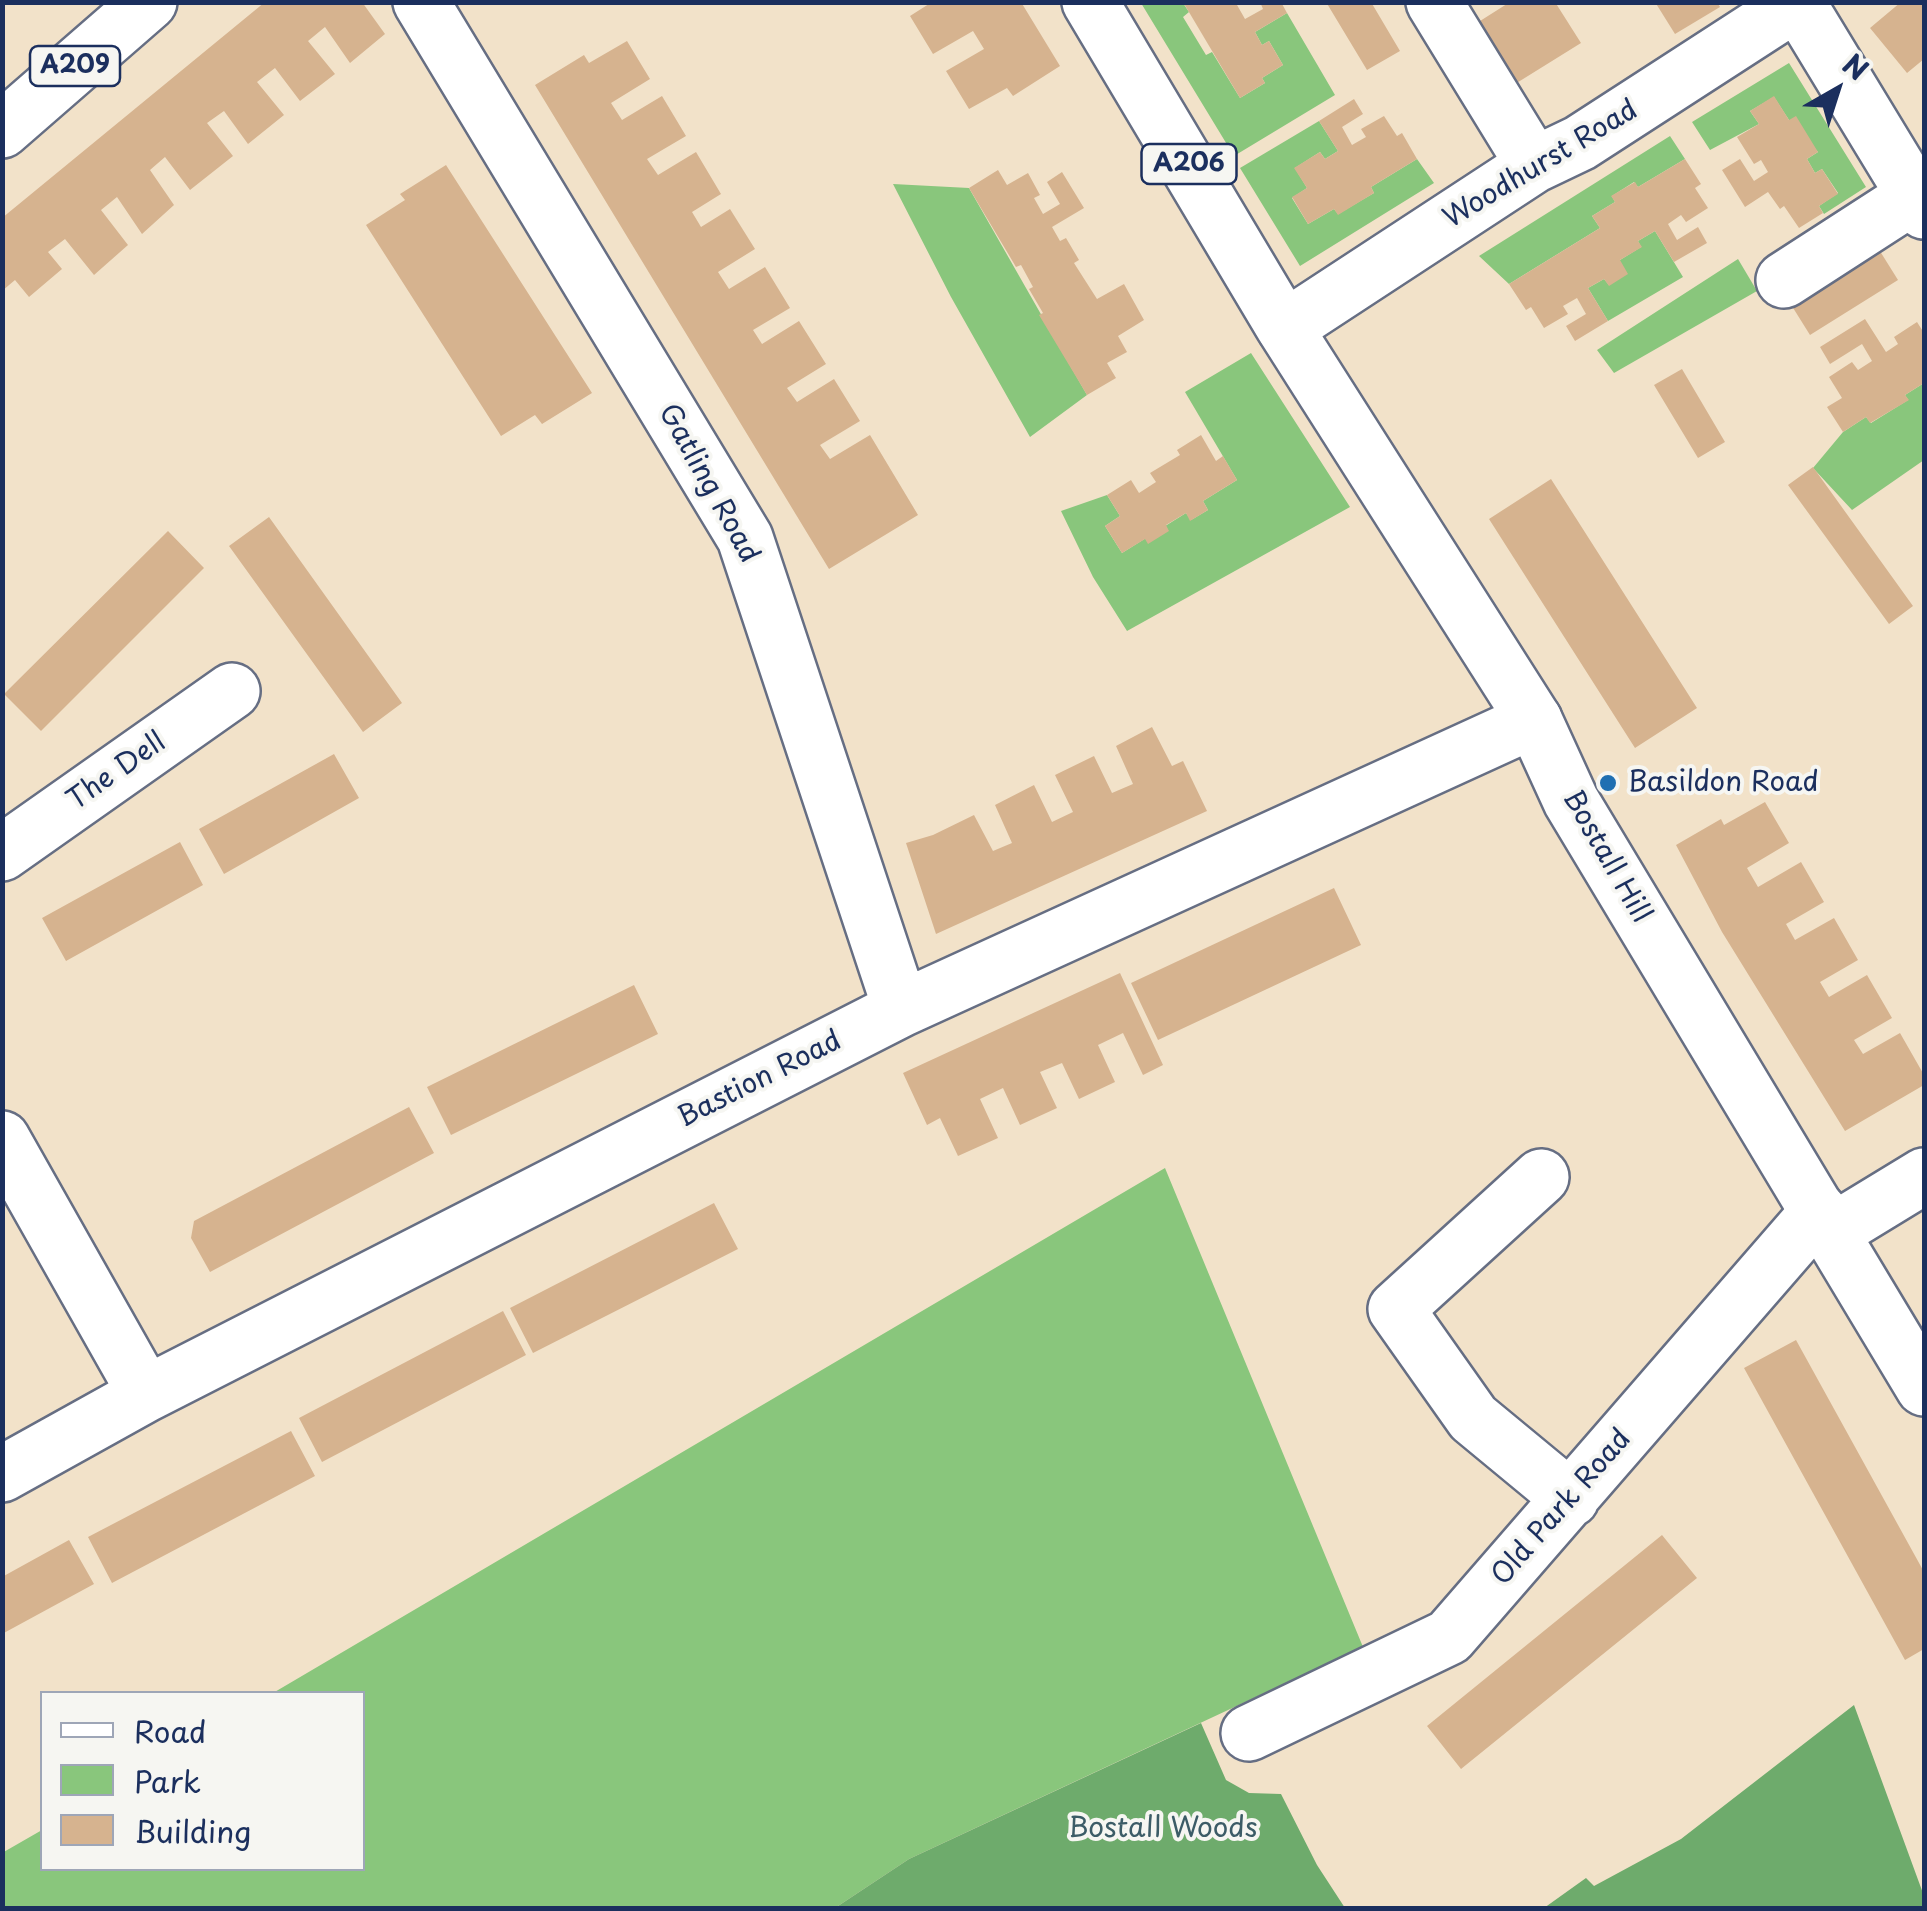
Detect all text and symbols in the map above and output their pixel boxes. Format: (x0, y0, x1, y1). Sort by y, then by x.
north arrow (1787, 40, 1887, 140)
text: N (1834, 43, 1878, 90)
road number: A209 (30, 46, 120, 86)
street label: Woodhurst Road (1438, 94, 1644, 236)
road number: A206 (1142, 144, 1236, 184)
street label: Gatling Road (651, 399, 765, 569)
street label: The Dell (61, 726, 173, 818)
place label: Basildon Road (1628, 766, 1819, 800)
marker: Basildon Road (1597, 772, 1619, 794)
street label: Bostall Hill (1555, 785, 1657, 929)
street label: Bastion Road (673, 1024, 847, 1136)
street label: Old Park Road (1485, 1423, 1639, 1593)
legend (40, 1691, 365, 1871)
text: Road (134, 1708, 207, 1753)
text: Park (134, 1758, 201, 1803)
text: Building (134, 1808, 251, 1853)
park label: Bostall Woods (1068, 1812, 1258, 1846)

